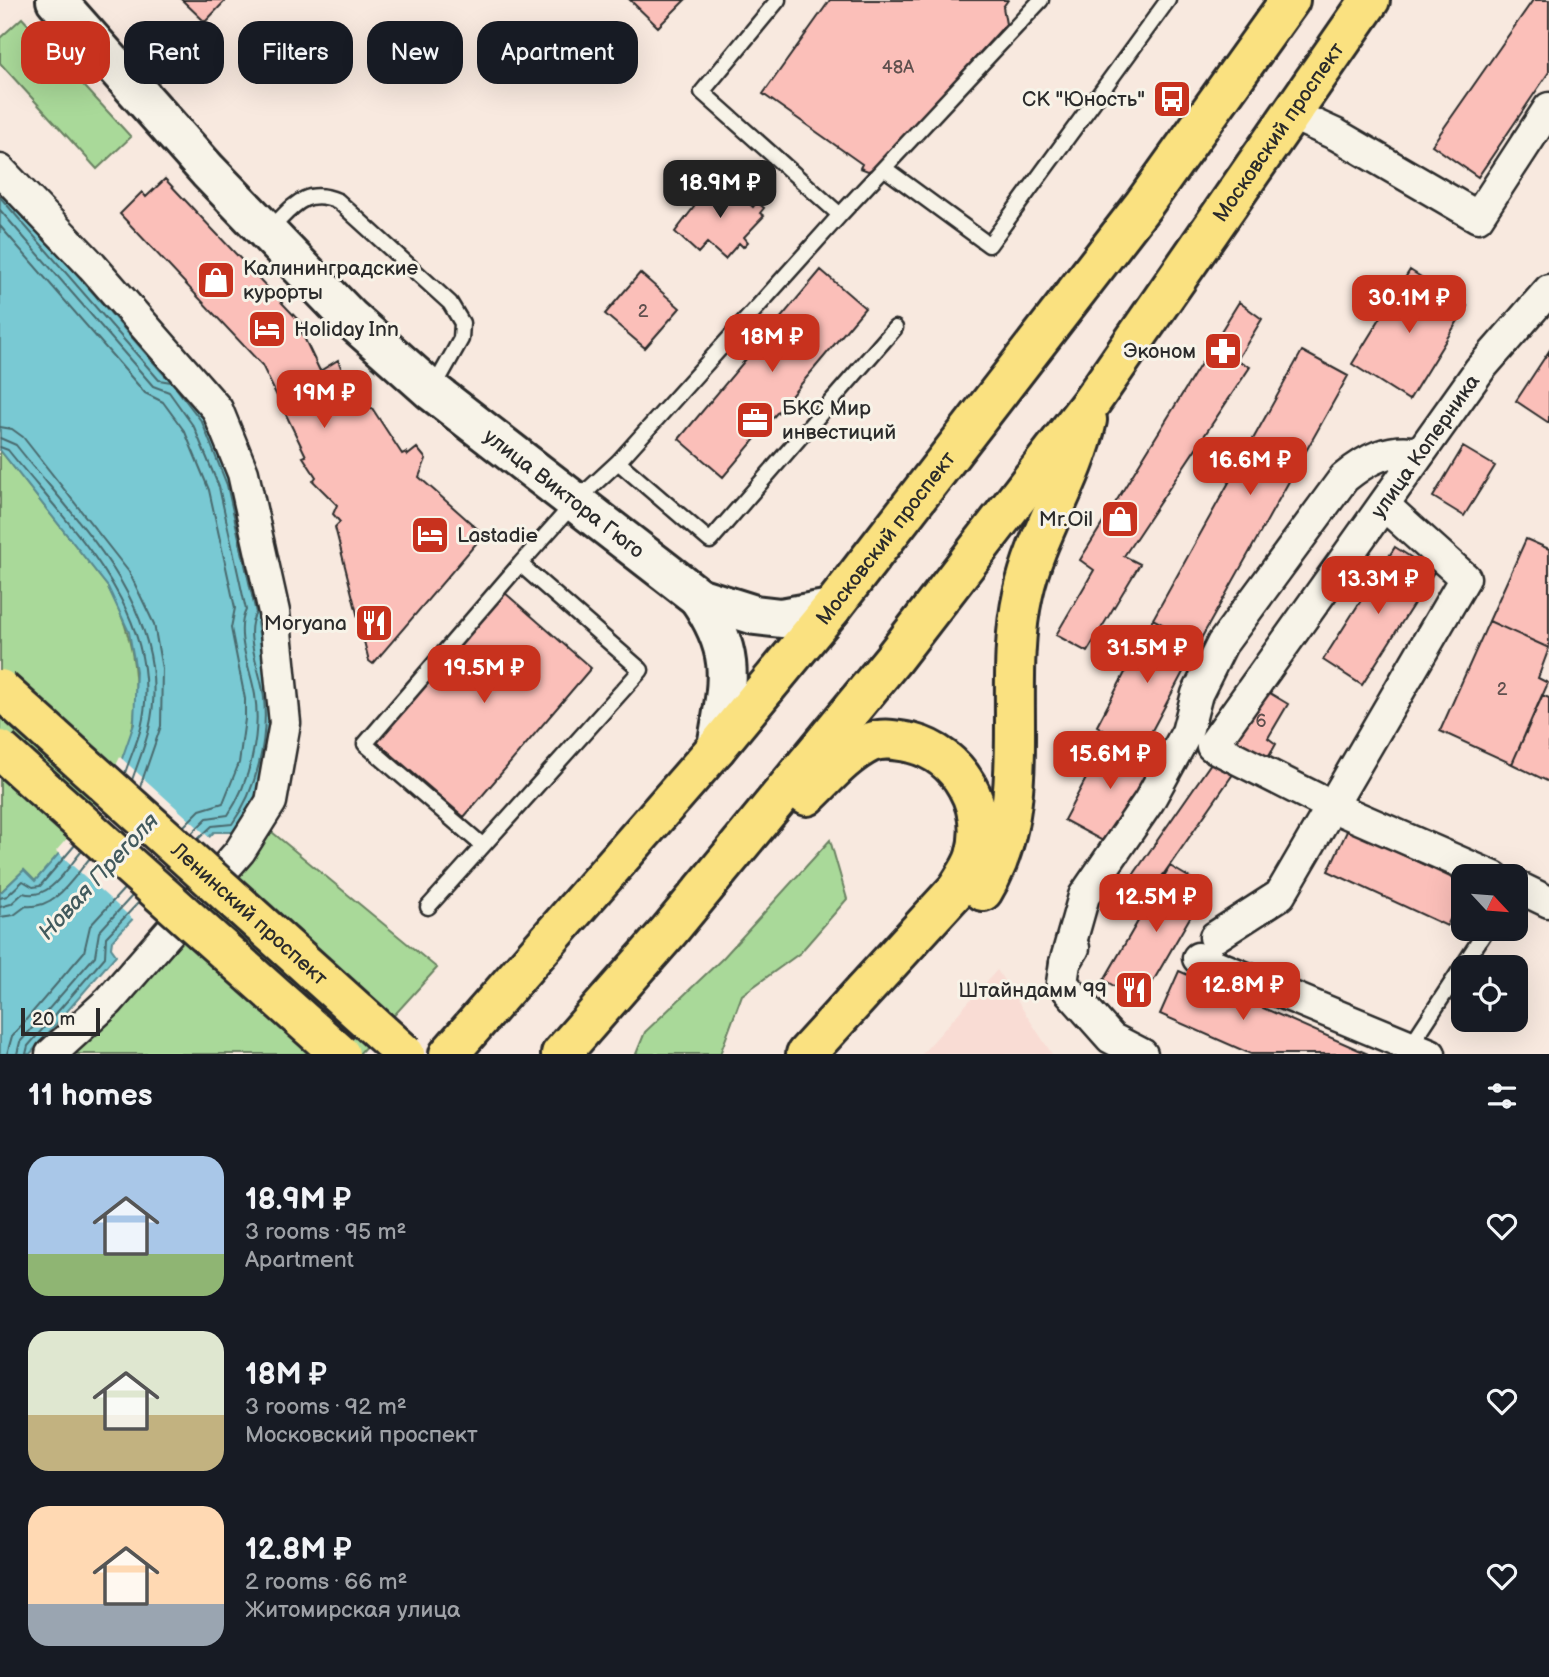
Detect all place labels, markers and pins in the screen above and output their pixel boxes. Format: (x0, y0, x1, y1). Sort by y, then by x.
bus stop icon: СК "Юность" (1151, 78, 1193, 120)
place label: СК "Юность" (1022, 87, 1145, 112)
pin: 18.9M ₽ (655, 160, 785, 220)
place label: Калининградские курорты (243, 256, 419, 305)
shop icon: Калининградские курорты (195, 259, 237, 301)
pin: 30.1M ₽ (1344, 276, 1474, 335)
hotel icon: Holiday Inn (246, 308, 288, 350)
pin: 18M ₽ (723, 314, 821, 374)
place label: Holiday Inn (294, 317, 399, 342)
pharmacy icon: Эконом (1202, 330, 1244, 372)
place label: Эконом (1123, 339, 1196, 364)
pin: 19M ₽ (275, 370, 373, 430)
place label: БКС Мир инвестиций (782, 396, 896, 445)
office icon: БКС Мир инвестиций (734, 399, 776, 441)
pin: 16.6M ₽ (1185, 438, 1315, 497)
shop icon: Mr.Oil (1099, 498, 1141, 540)
place label: Mr.Oil (1039, 507, 1093, 532)
hotel icon: Lastadie (409, 514, 451, 556)
place label: Lastadie (457, 523, 538, 548)
pin: 13.3M ₽ (1313, 556, 1443, 616)
restaurant icon: Moryana (353, 602, 395, 644)
place label: Moryana (264, 611, 347, 636)
pin: 31.5M ₽ (1082, 626, 1212, 685)
pin: 19.5M ₽ (419, 646, 549, 705)
pin: 15.6M ₽ (1045, 732, 1175, 791)
pin: 12.5M ₽ (1091, 874, 1221, 934)
pin: 12.8M ₽ (1178, 962, 1308, 1022)
restaurant icon: Штайндамм 99 (1113, 969, 1155, 1011)
place label: Штайндамм 99 (958, 978, 1107, 1003)

